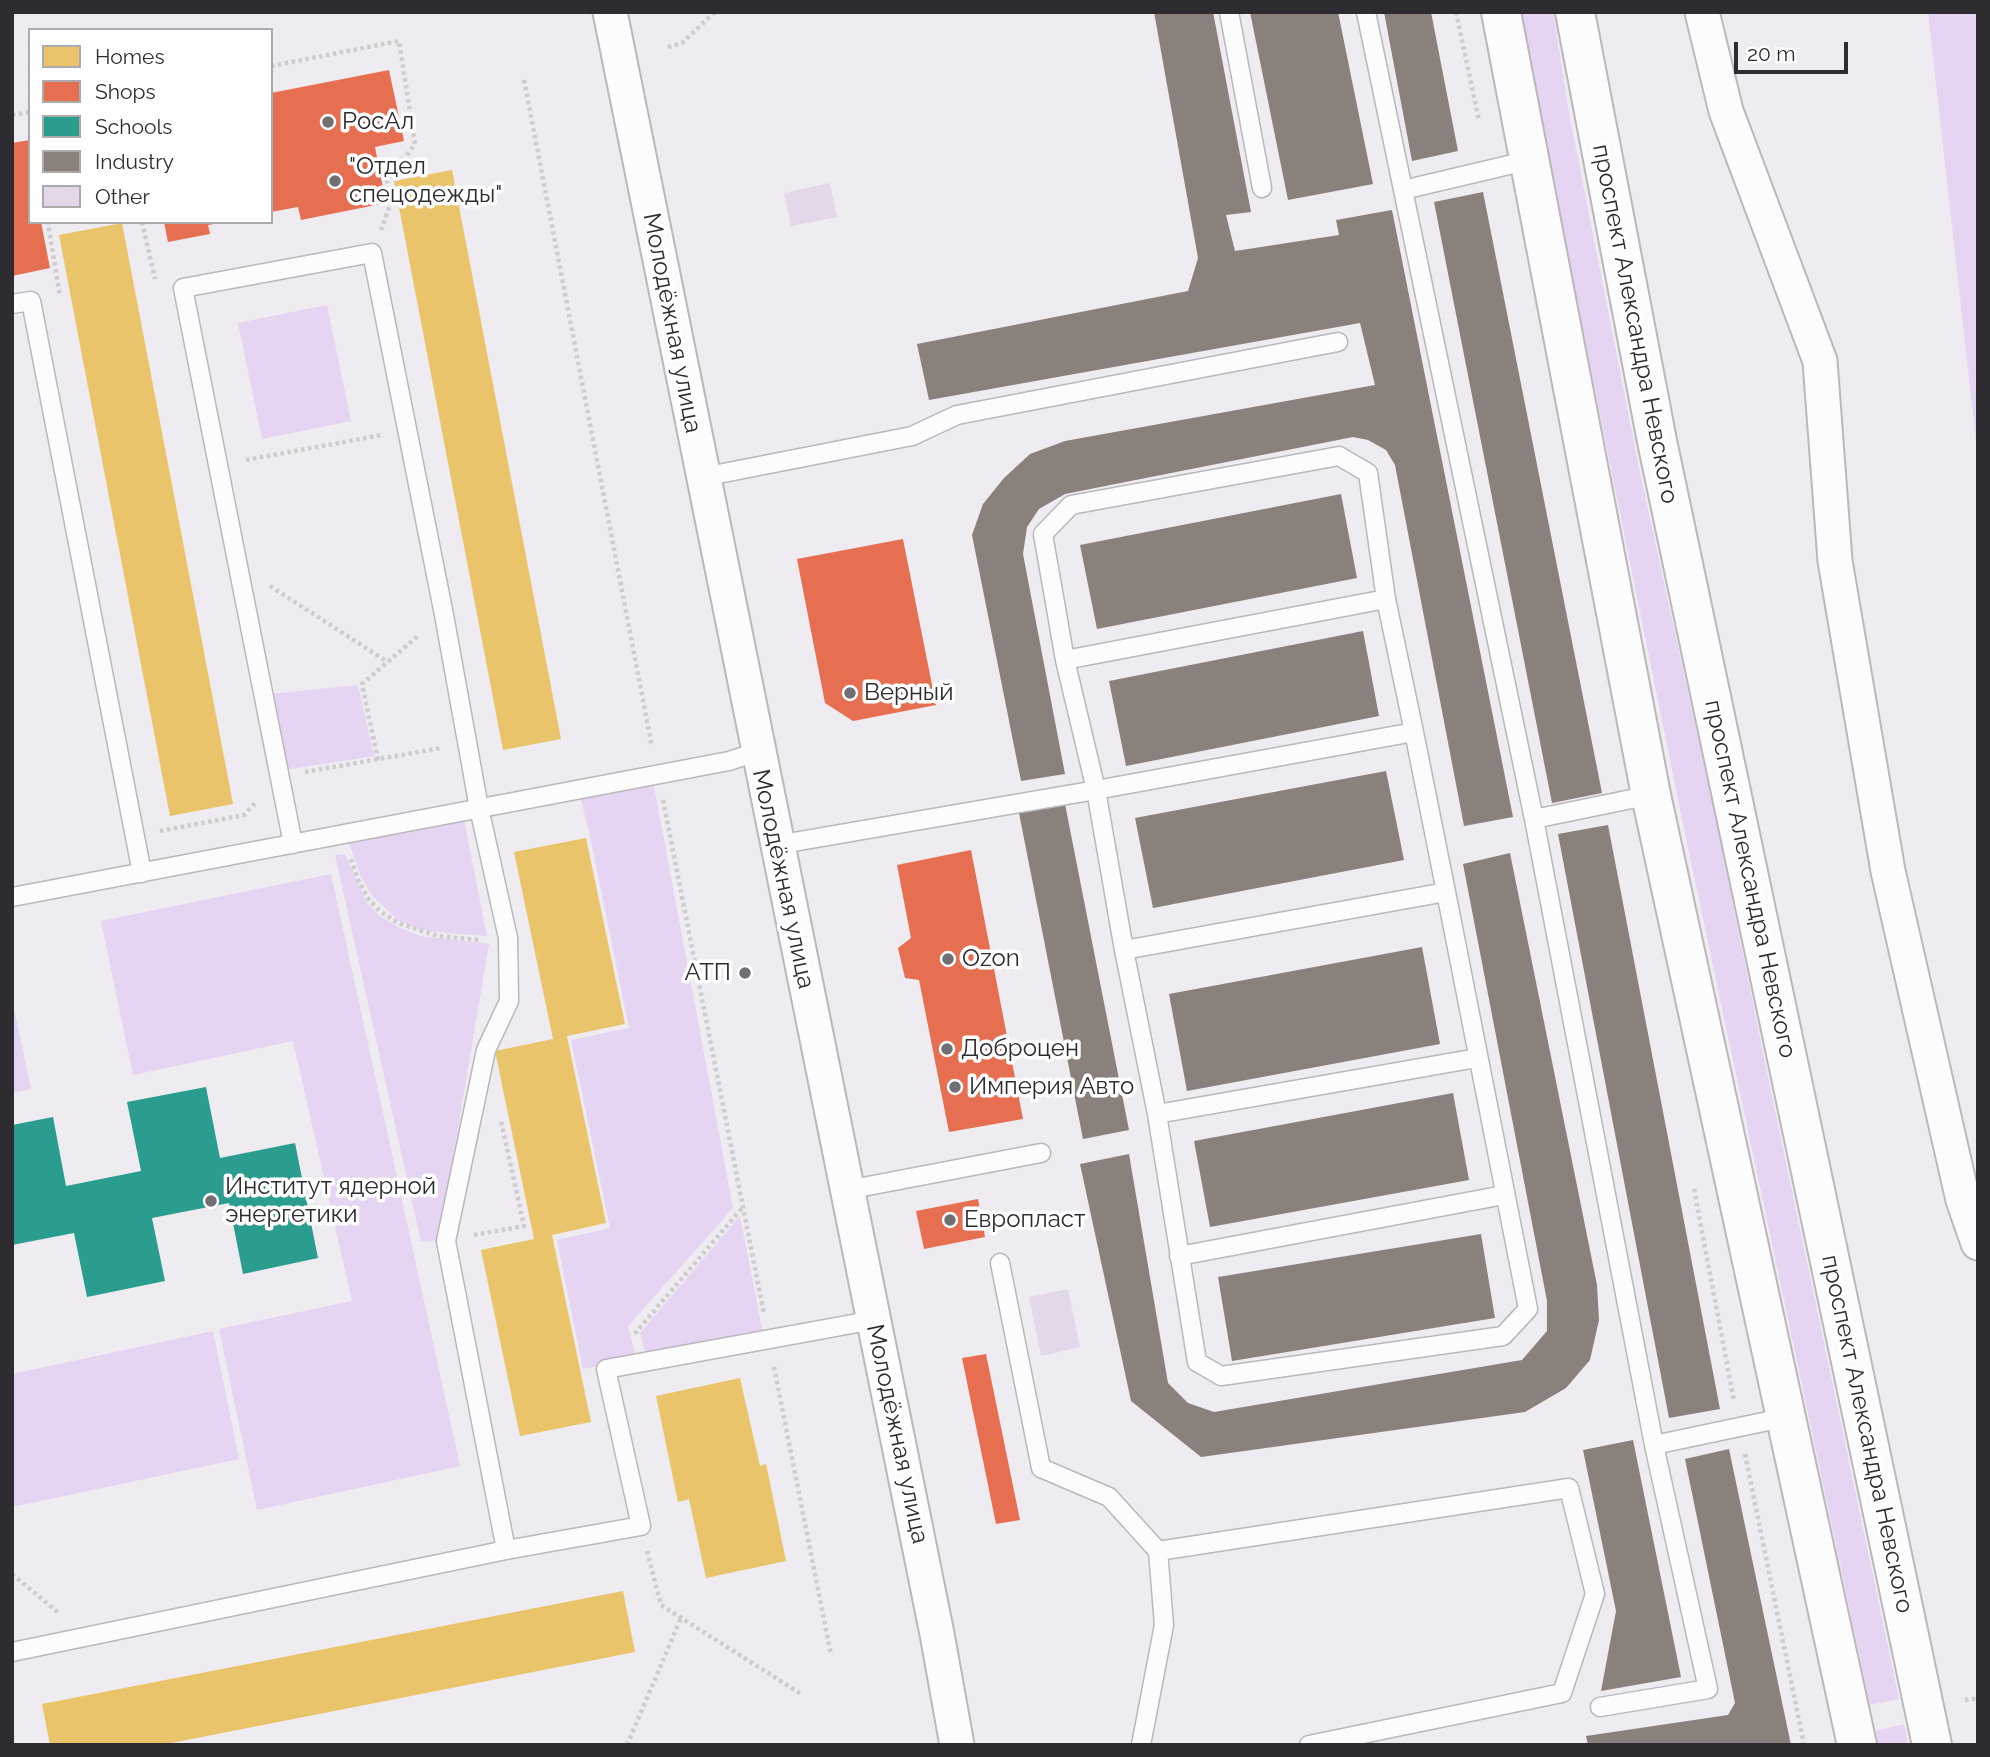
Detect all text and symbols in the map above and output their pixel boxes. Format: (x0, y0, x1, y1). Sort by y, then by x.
legend (28, 28, 273, 224)
scale bar (1738, 28, 1852, 72)
text: 20 m (1747, 41, 1795, 66)
text: Homes (95, 44, 165, 69)
text: Shops (95, 79, 156, 104)
place label: РосАл (342, 108, 414, 136)
text: Schools (95, 114, 172, 139)
marker: РосАл (320, 114, 336, 130)
street label: проспект Александра Невского (1586, 142, 1684, 506)
text: Industry (95, 149, 174, 174)
place label: "Отдел спецодежды" (349, 153, 502, 209)
marker: "Отдел спецодежды" (327, 173, 343, 189)
text: Other (95, 184, 150, 209)
street label: Молодёжная улица (637, 211, 707, 435)
place label: Верный (864, 679, 953, 707)
marker: Верный (842, 685, 858, 701)
street label: проспект Александра Невского (1698, 697, 1802, 1061)
street label: Молодёжная улица (746, 767, 820, 991)
place label: Ozon (962, 945, 1020, 973)
marker: Ozon (940, 951, 956, 967)
place label: АТП (685, 959, 731, 987)
marker: АТП (737, 965, 753, 981)
place label: Доброцен (961, 1035, 1079, 1063)
marker: Доброцен (939, 1041, 955, 1057)
place label: Империя Авто (969, 1073, 1134, 1101)
marker: Империя Авто (947, 1079, 963, 1095)
place label: Институт ядерной энергетики (225, 1173, 436, 1229)
marker: Институт ядерной энергетики (203, 1193, 219, 1209)
place label: Европласт (964, 1206, 1085, 1234)
marker: Европласт (942, 1212, 958, 1228)
street label: проспект Александра Невского (1815, 1252, 1919, 1616)
street label: Молодёжная улица (860, 1322, 934, 1546)

